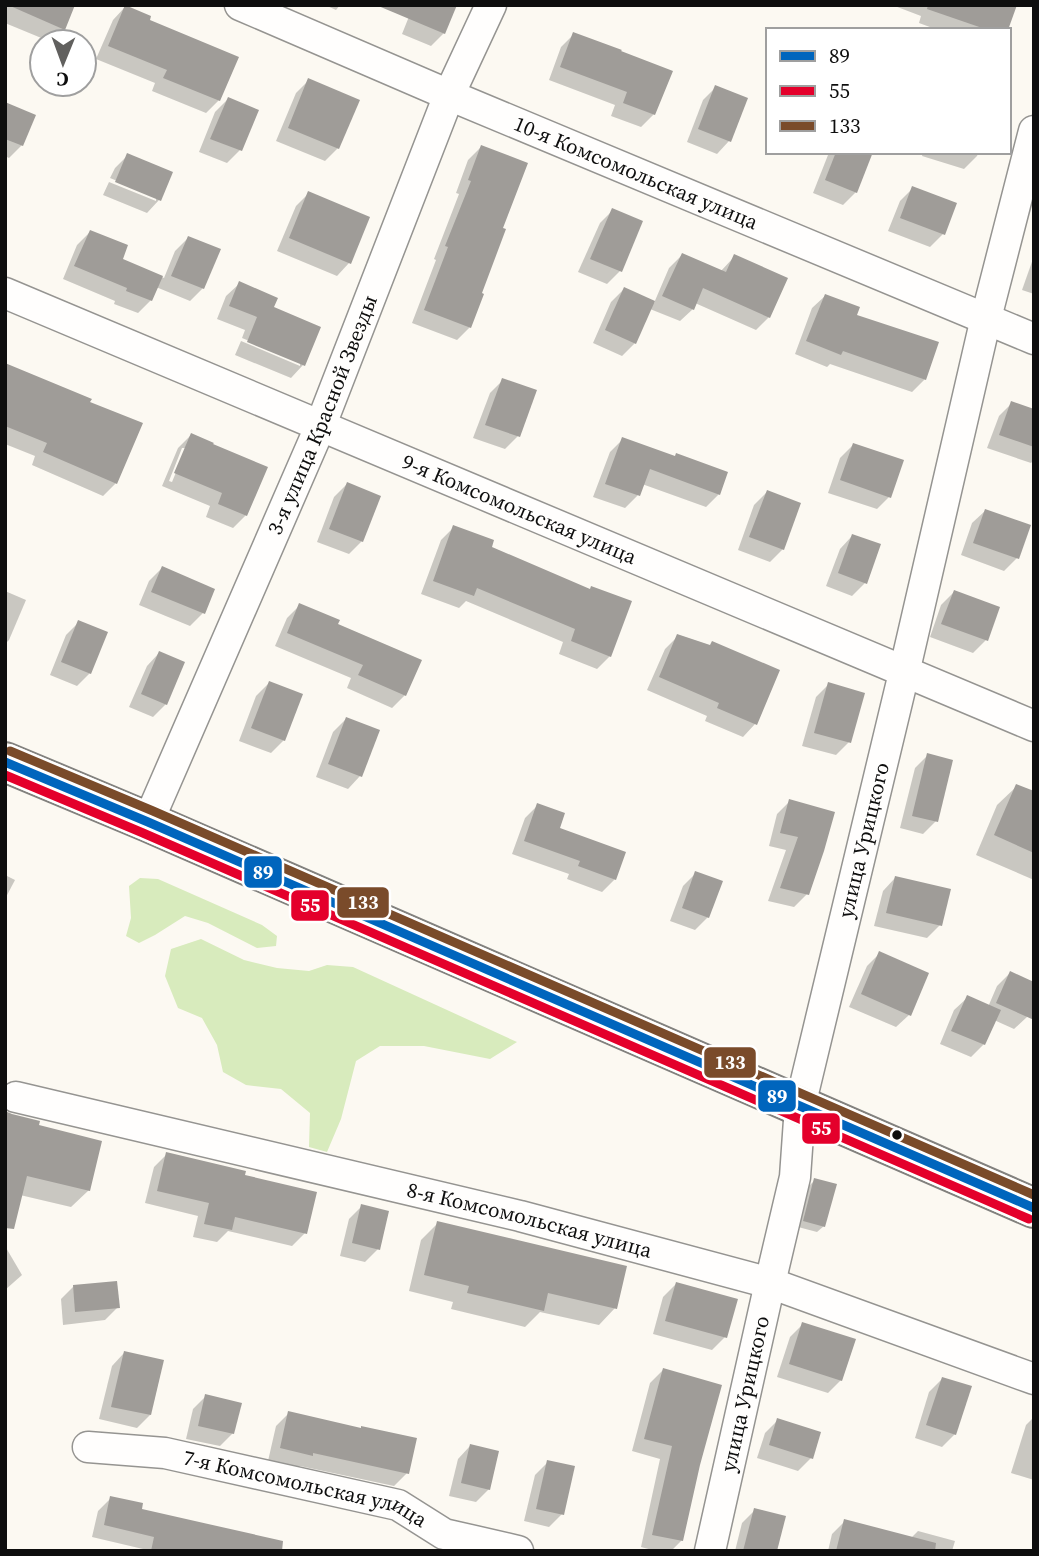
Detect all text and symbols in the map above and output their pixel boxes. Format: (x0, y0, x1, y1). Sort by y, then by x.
north arrow (28, 28, 98, 98)
legend (766, 28, 1011, 154)
text: 89 (829, 41, 850, 70)
text: С (56, 67, 69, 93)
text: 55 (829, 76, 850, 105)
street label: 10-я Комсомольская улица (509, 109, 763, 236)
text: 133 (829, 111, 861, 140)
street label: 3-я улица Красной Звезды (260, 291, 384, 539)
street label: 9-я Комсомольская улица (398, 447, 641, 571)
street label: улица Урицкого (831, 759, 896, 921)
line badge: 89 (243, 855, 283, 889)
text: 89 (253, 859, 273, 885)
line badge: 133 (336, 886, 390, 919)
line badge: 55 (290, 889, 330, 922)
text: 133 (348, 889, 378, 915)
text: 55 (300, 892, 320, 918)
line badge: 133 (703, 1046, 757, 1079)
text: 133 (715, 1049, 745, 1075)
line badge: 89 (757, 1079, 797, 1113)
text: 89 (767, 1083, 787, 1109)
line badge: 55 (801, 1112, 841, 1145)
text: 55 (811, 1115, 831, 1141)
unlabelled marker (890, 1128, 904, 1142)
street label: 8-я Комсомольская улица (404, 1175, 656, 1265)
street label: улица Урицкого (713, 1313, 776, 1475)
street label: 7-я Комсомольская улица (180, 1442, 433, 1534)

